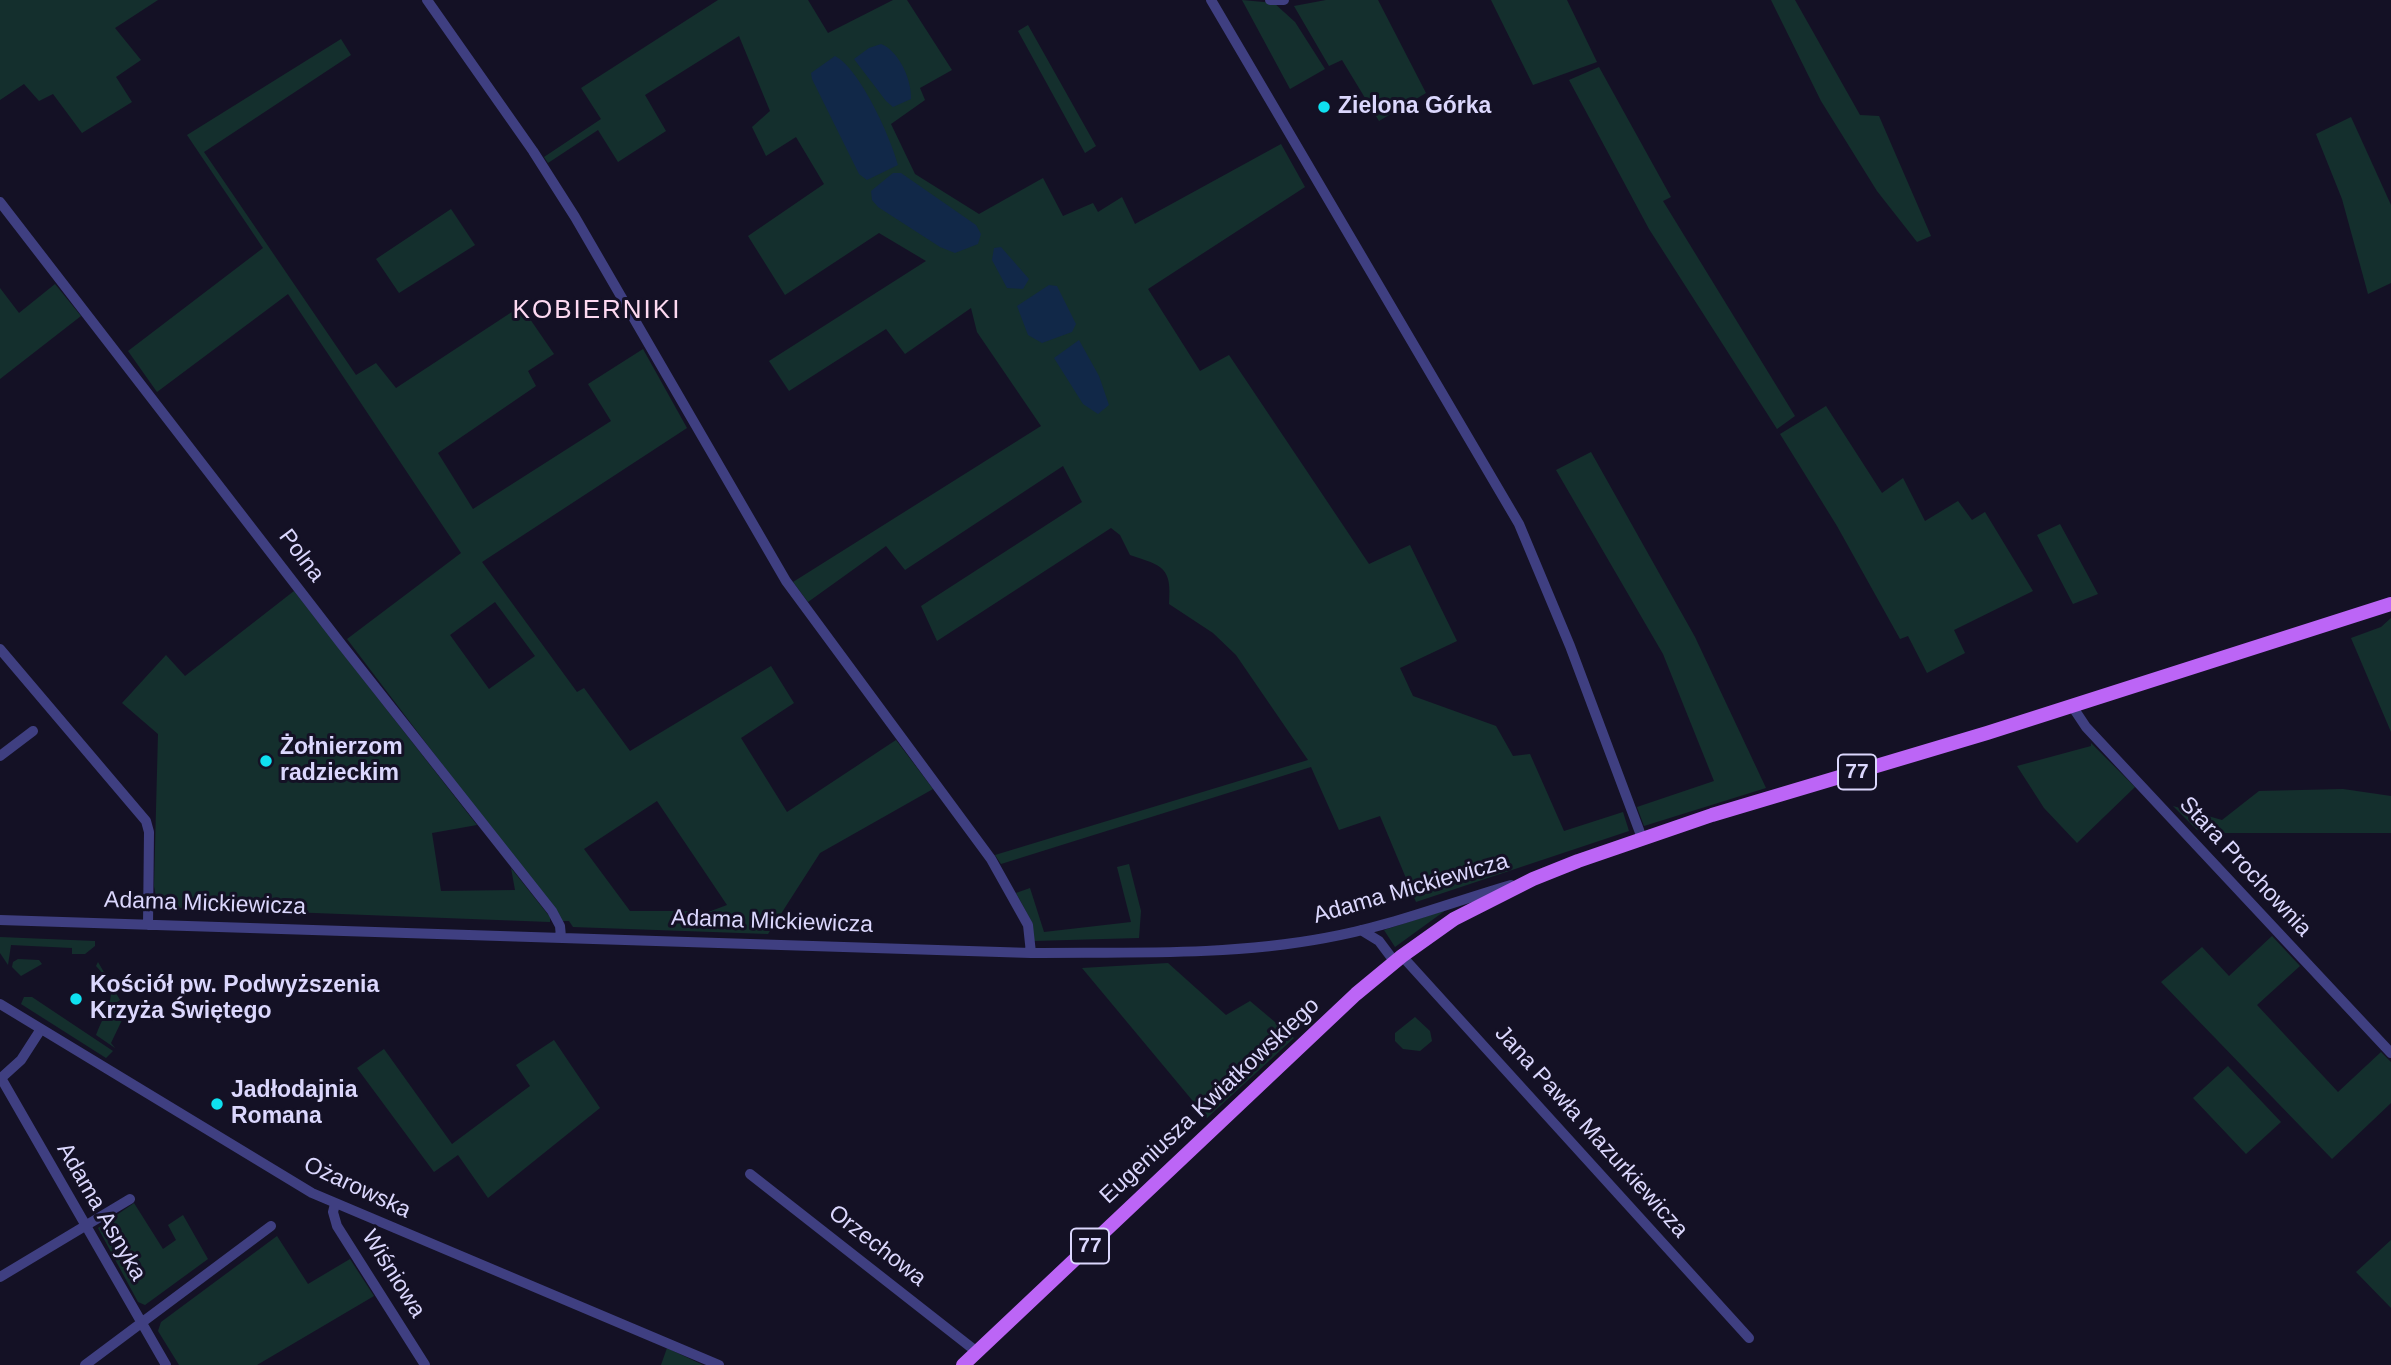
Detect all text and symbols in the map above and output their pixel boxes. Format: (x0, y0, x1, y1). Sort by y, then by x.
place label: Zielona Górka (1338, 93, 1491, 121)
marker: Zielona Górka (1316, 99, 1332, 115)
district label: KOBIERNIKI (514, 295, 680, 327)
street label: Polna (272, 524, 330, 588)
place label: Żołnierzom radzieckim (280, 734, 403, 788)
marker: Żołnierzom radzieckim (258, 753, 274, 769)
road number: 77 (1838, 754, 1876, 790)
street label: Stara Prochownia (2173, 791, 2317, 943)
street label: Adama Mickiewicza (1310, 848, 1512, 930)
street label: Adama Mickiewicza (104, 887, 306, 921)
street label: Adama Mickiewicza (671, 905, 873, 939)
place label: Kościół pw. Podwyższenia Krzyża Świętego (90, 972, 379, 1026)
marker: Kościół pw. Podwyższenia Krzyża Świętego (68, 991, 84, 1007)
street label: Eugeniusza Kwiatkowskiego (1094, 992, 1326, 1210)
street label: Jana Pawła Mazurkiewicza (1488, 1020, 1694, 1244)
place label: Jadłodajnia Romana (231, 1077, 358, 1131)
marker: Jadłodajnia Romana (209, 1096, 225, 1112)
street label: Adama Asnyka (50, 1138, 152, 1286)
street label: Ożarowska (299, 1151, 415, 1225)
street label: Orzechowa (823, 1199, 931, 1293)
street label: Wiśniowa (355, 1225, 431, 1323)
road number: 77 (1071, 1228, 1109, 1264)

